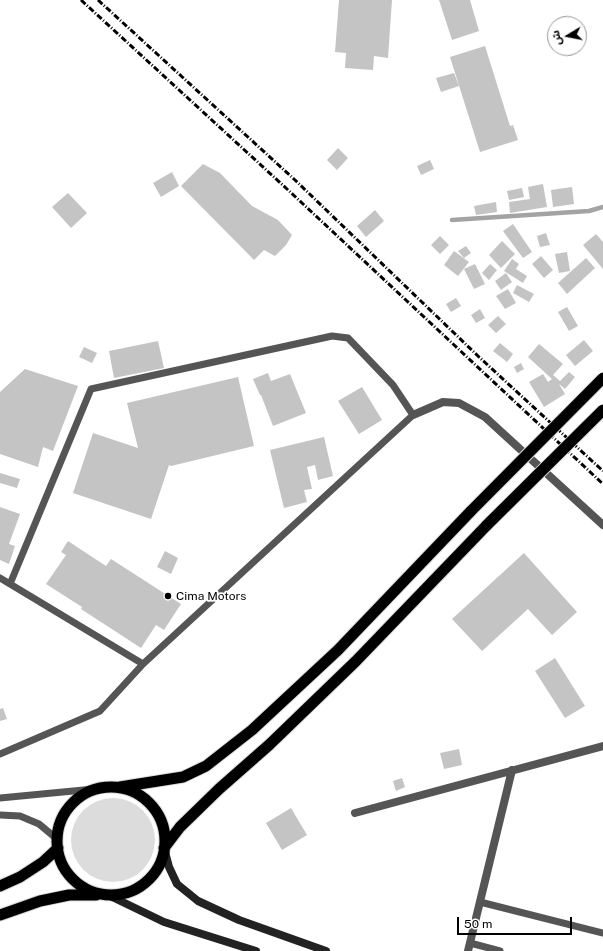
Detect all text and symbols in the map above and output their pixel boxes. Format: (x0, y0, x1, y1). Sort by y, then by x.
north arrow (547, 16, 587, 56)
text: ش (549, 29, 563, 46)
place label: Cima Motors (176, 589, 246, 603)
marker: Cima Motors (163, 591, 173, 601)
scale bar (459, 909, 574, 935)
text: 50 m (464, 917, 492, 931)

